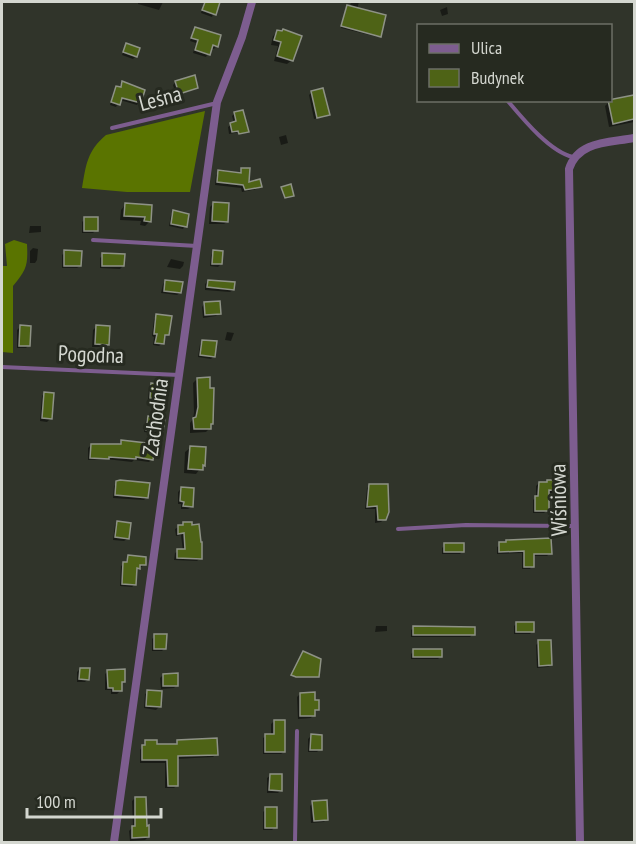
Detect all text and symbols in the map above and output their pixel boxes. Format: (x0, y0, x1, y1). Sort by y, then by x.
legend (417, 24, 612, 102)
text: Ulica (471, 36, 502, 59)
text: Budynek (471, 66, 524, 89)
street label: Leśna (136, 79, 184, 117)
street label: Pogodna (58, 339, 124, 369)
street label: Zachodnia (136, 376, 174, 458)
street label: Wiśniowa (543, 464, 573, 536)
scale bar (27, 781, 160, 819)
text: 100 m (36, 790, 76, 813)

